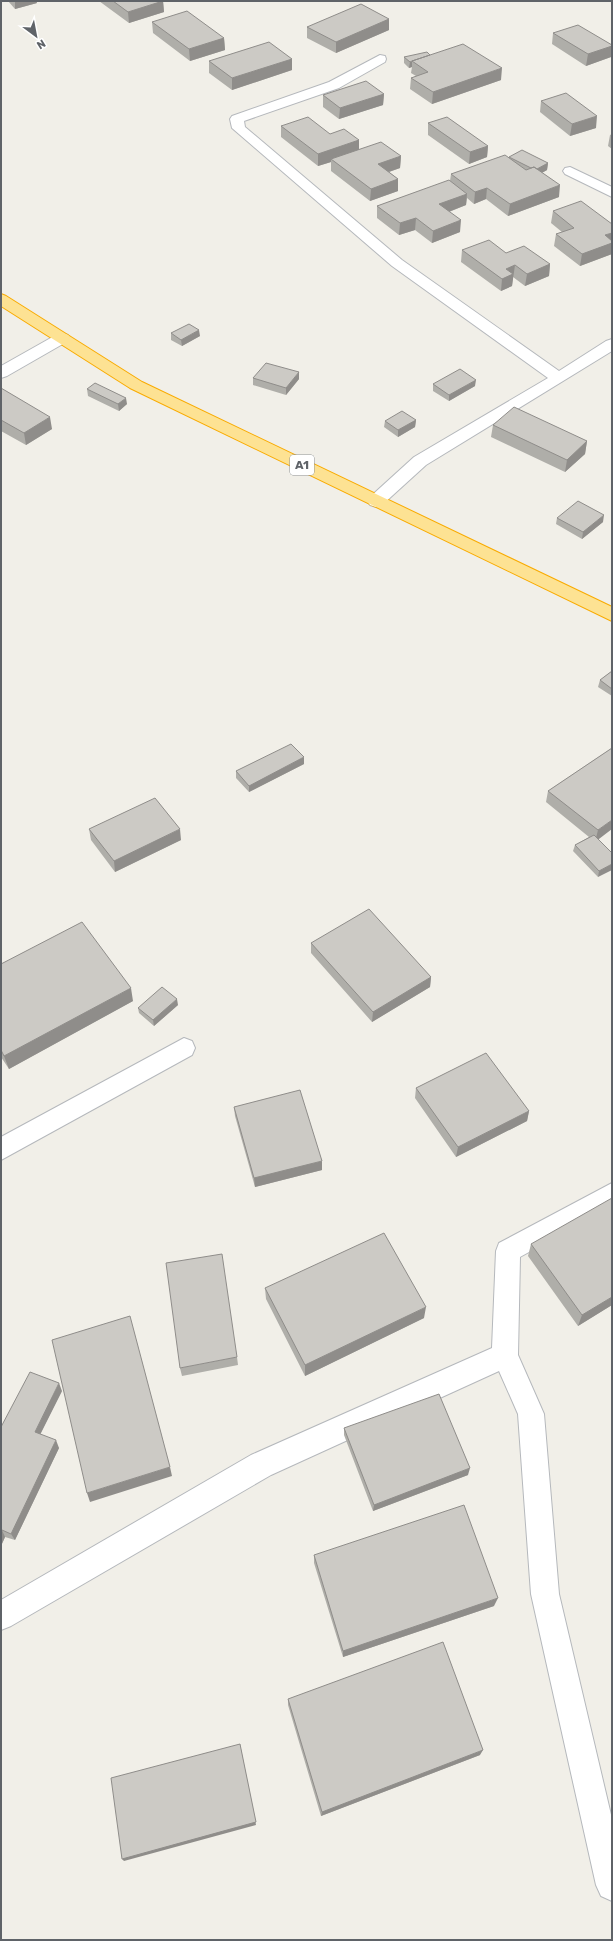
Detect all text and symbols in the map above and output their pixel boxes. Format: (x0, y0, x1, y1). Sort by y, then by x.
north arrow (16, 16, 56, 56)
text: N (34, 36, 48, 52)
road number: A1 (290, 455, 314, 475)

